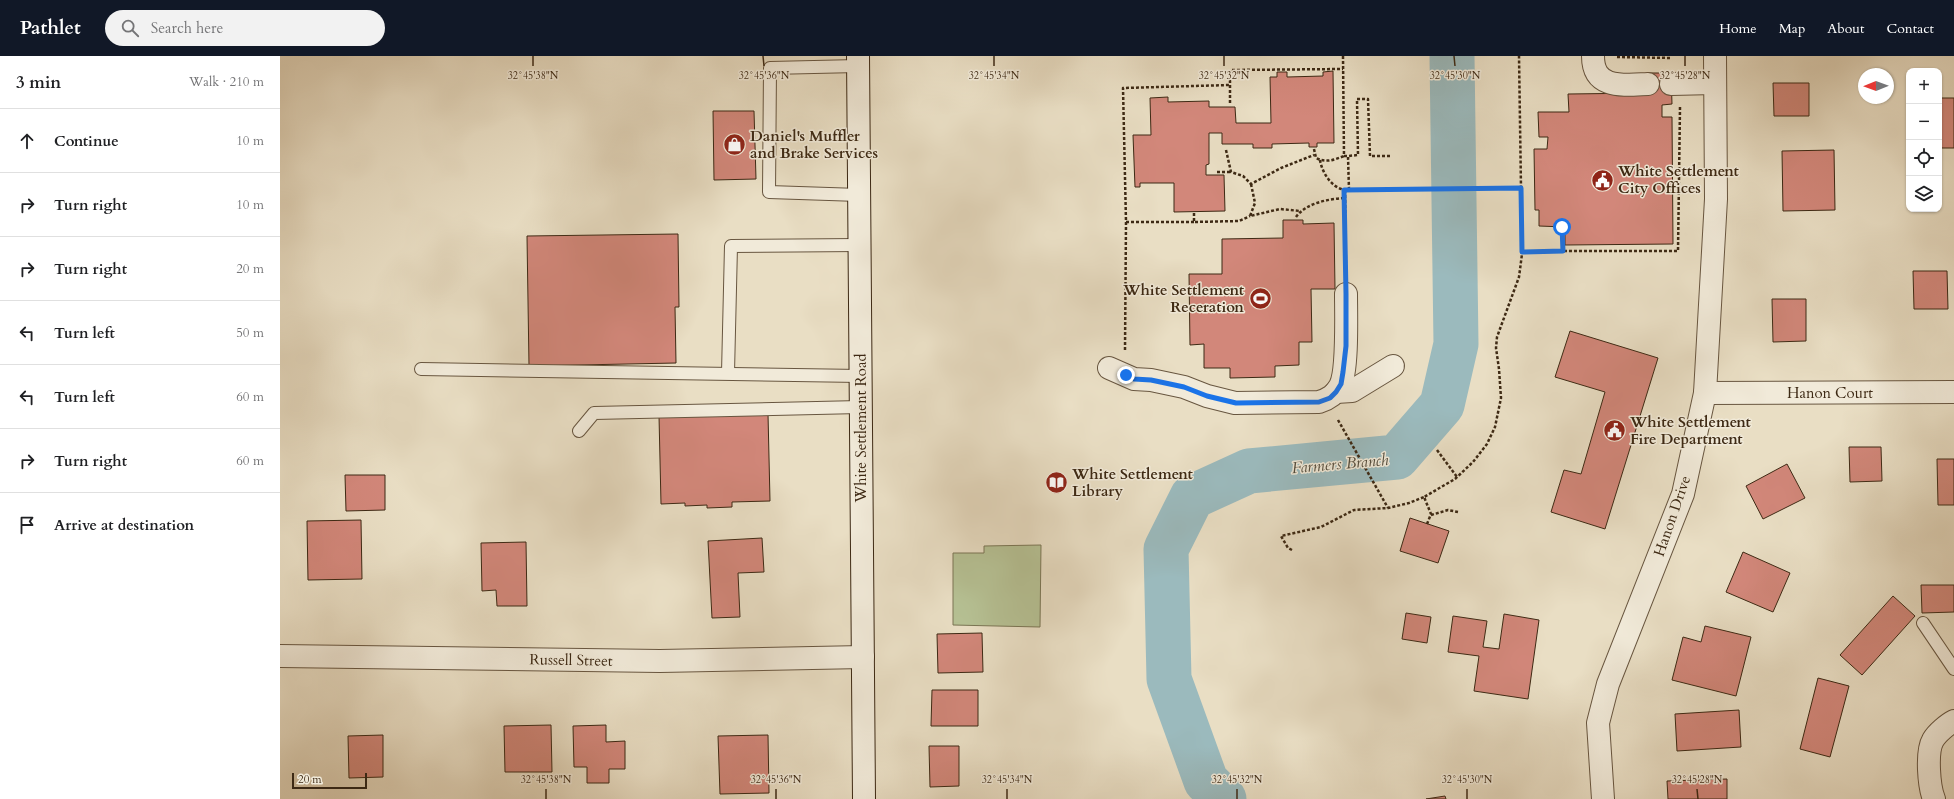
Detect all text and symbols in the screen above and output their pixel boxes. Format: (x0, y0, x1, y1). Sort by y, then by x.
search box (105, 10, 385, 46)
text: Pathlet (20, 15, 81, 41)
icon: search (119, 17, 141, 39)
text: Search here (151, 18, 223, 38)
text: Home (1719, 19, 1757, 38)
text: Map (1779, 19, 1805, 38)
text: About (1827, 19, 1864, 38)
text: Contact (1886, 19, 1934, 38)
north arrow (1858, 68, 1894, 104)
map controls (1906, 68, 1942, 212)
button: + (1906, 68, 1942, 104)
text: 32°45'38"N (508, 69, 559, 83)
text: 32°45'36"N (739, 69, 790, 83)
text: 32°45'34"N (969, 69, 1020, 83)
text: 32°45'32"N (1199, 69, 1250, 83)
text: 32°45'30"N (1430, 69, 1481, 83)
text: 32°45'28"N (1660, 69, 1711, 83)
text: 3 min (16, 71, 61, 94)
text: Walk · 210 m (189, 73, 264, 91)
button: − (1906, 104, 1942, 140)
place label: Daniel's Muffler and Brake Services (750, 126, 878, 163)
icon: ahead (16, 130, 38, 152)
text: Continue (54, 131, 119, 151)
text: 10 m (236, 132, 264, 150)
shop icon: Daniel's Muffler and Brake Services (721, 132, 747, 158)
button: locate (1906, 140, 1942, 176)
place label: White Settlement City Offices (1617, 161, 1739, 198)
public building icon: White Settlement City Offices (1590, 167, 1616, 193)
button: layers (1906, 176, 1942, 212)
icon: right (16, 194, 38, 216)
text: Turn right (54, 195, 127, 215)
text: 10 m (236, 196, 264, 214)
route start (1553, 218, 1571, 236)
icon: right (16, 258, 38, 280)
text: Turn right (54, 259, 127, 279)
text: 20 m (236, 260, 264, 278)
place label: White Settlement Receration (1122, 280, 1245, 317)
sports icon: White Settlement Receration (1247, 286, 1273, 312)
icon: left (16, 322, 38, 344)
text: Turn left (54, 323, 115, 343)
text: 50 m (236, 324, 264, 342)
street label: White Settlement Road (851, 354, 871, 503)
route end (1117, 366, 1135, 384)
street label: Hanon Court (1787, 383, 1873, 403)
icon: left (16, 386, 38, 408)
text: Turn left (54, 387, 115, 407)
text: 60 m (236, 388, 264, 406)
place label: White Settlement Fire Department (1629, 412, 1751, 449)
public building icon: White Settlement Fire Department (1602, 418, 1628, 444)
water label: Farmers Branch (1291, 449, 1390, 479)
icon: right (16, 450, 38, 472)
text: Turn right (54, 451, 127, 471)
text: 60 m (236, 452, 264, 470)
place label: White Settlement Library (1071, 464, 1193, 501)
library icon: White Settlement Library (1044, 470, 1070, 496)
street label: Hanon Drive (1649, 473, 1695, 559)
icon: arrive (16, 514, 38, 536)
text: Arrive at destination (54, 515, 194, 535)
street label: Russell Street (529, 649, 613, 671)
scale bar (292, 771, 367, 790)
text: 20 m (298, 772, 322, 787)
text: 32°45'38"N (521, 773, 572, 787)
text: 32°45'36"N (751, 773, 802, 787)
text: 32°45'34"N (982, 773, 1033, 787)
text: 32°45'32"N (1212, 773, 1263, 787)
text: 32°45'30"N (1442, 773, 1493, 787)
text: 32°45'28"N (1672, 773, 1723, 787)

